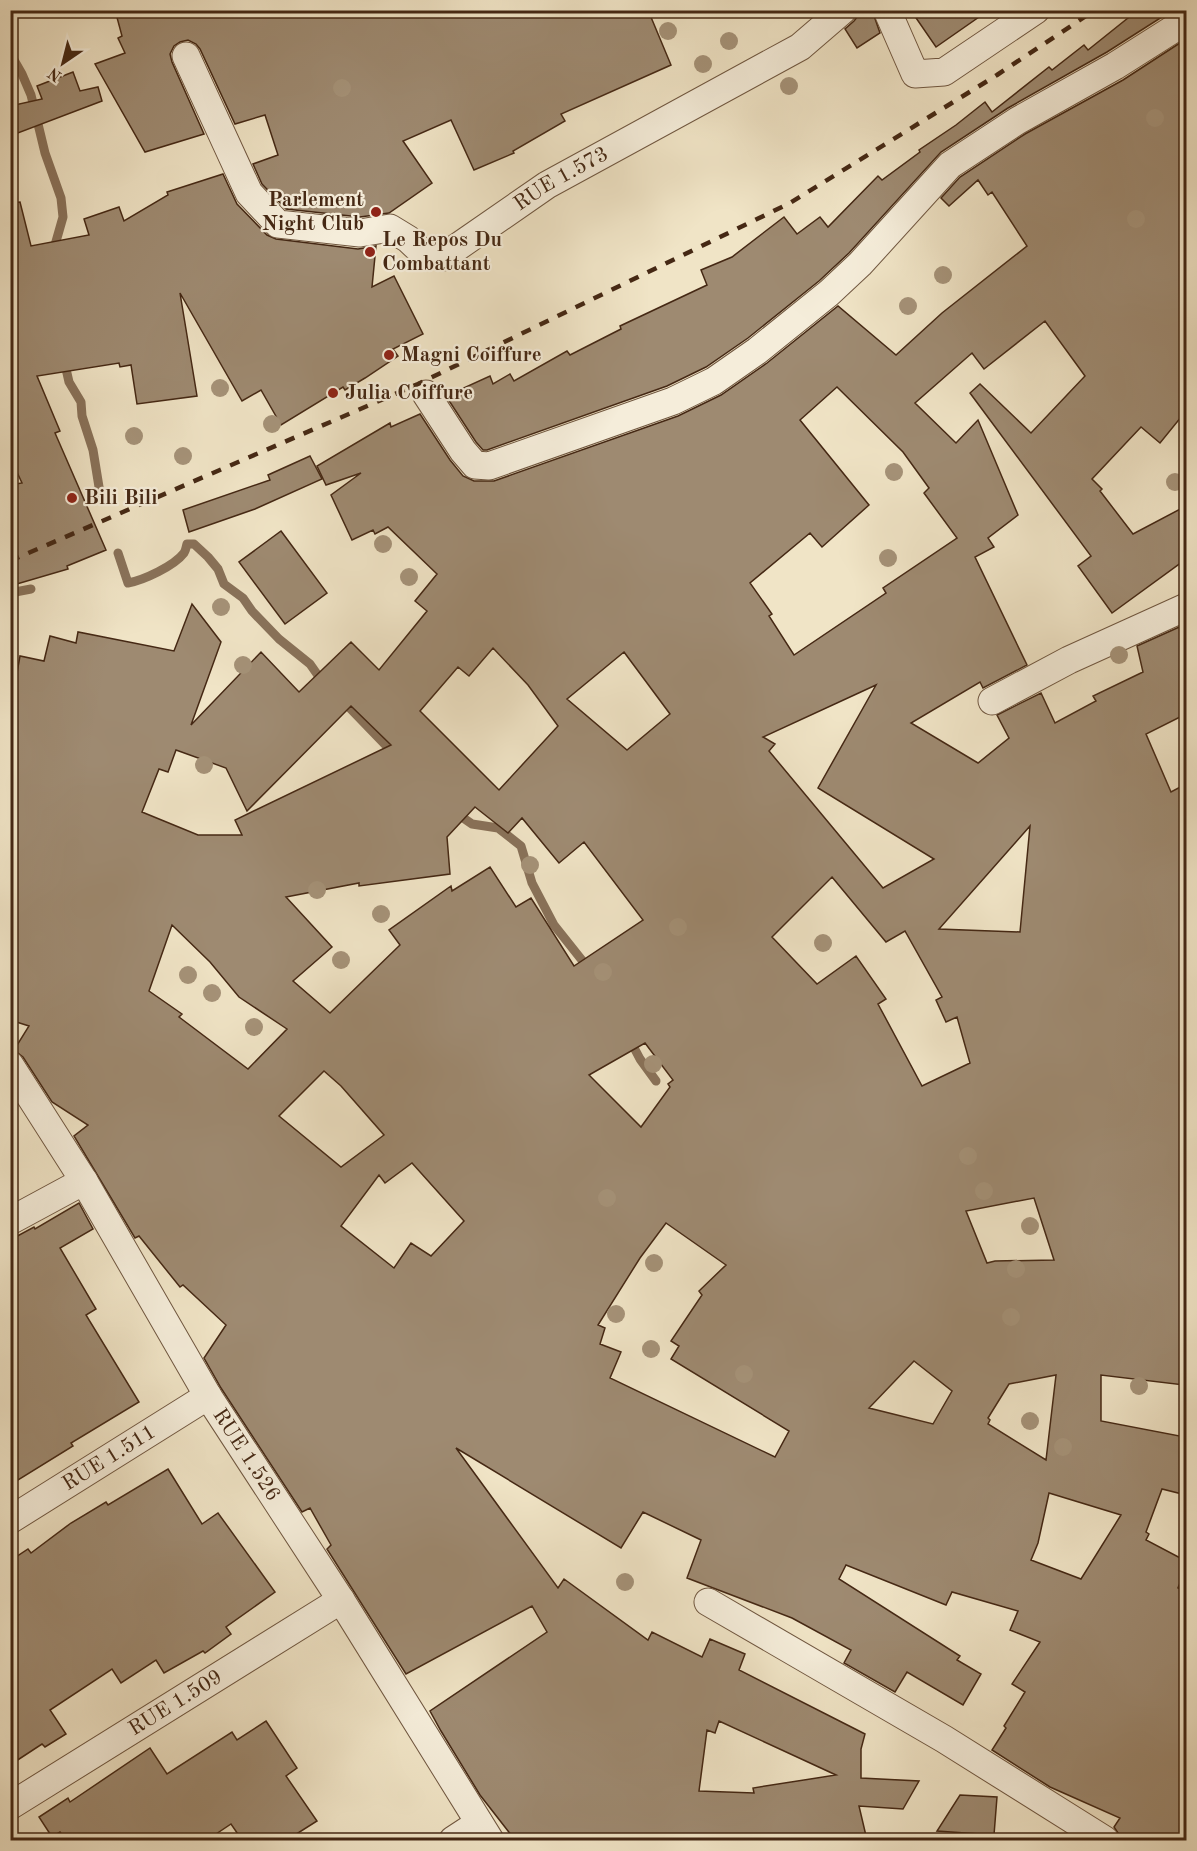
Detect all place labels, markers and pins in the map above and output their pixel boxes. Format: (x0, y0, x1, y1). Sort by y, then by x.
place label: Parlement Night Club (262, 190, 364, 235)
marker: Parlement Night Club (369, 205, 383, 219)
place label: Le Repos Du Combattant (382, 230, 502, 275)
marker: Le Repos Du Combattant (363, 245, 377, 259)
place label: Magni Coiffure (401, 345, 542, 366)
marker: Magni Coiffure (382, 348, 396, 362)
place label: Julia Coiffure (345, 383, 473, 404)
marker: Julia Coiffure (326, 386, 340, 400)
place label: Bili Bili (84, 488, 158, 509)
marker: Bili Bili (65, 491, 79, 505)

